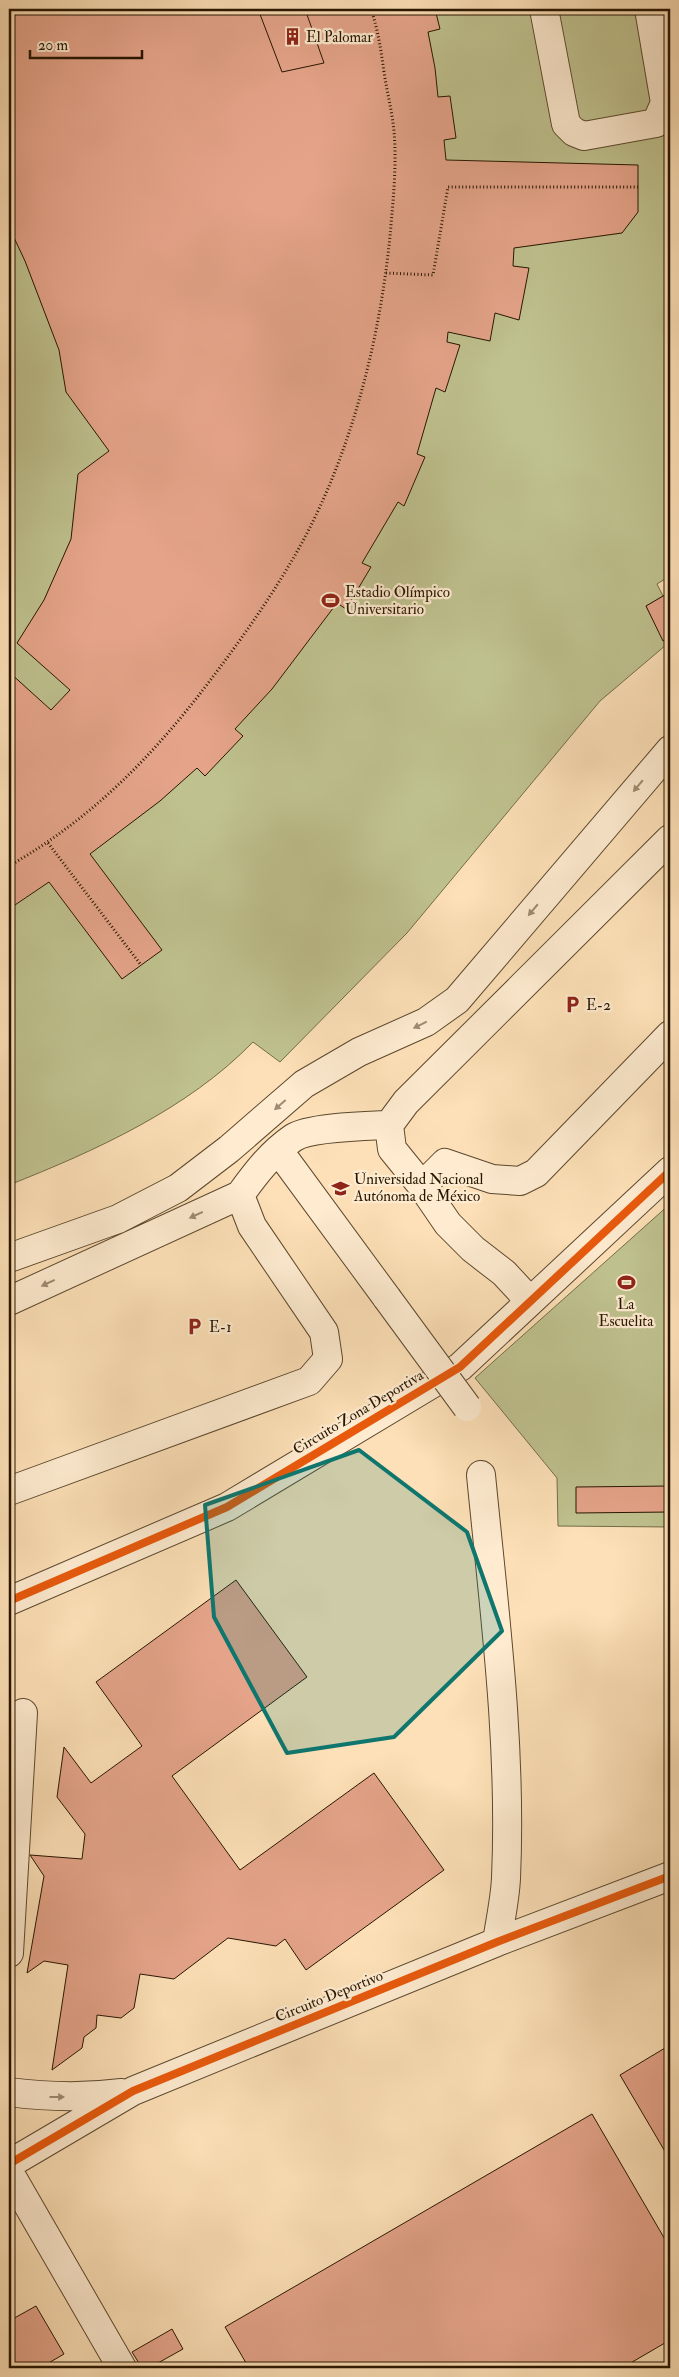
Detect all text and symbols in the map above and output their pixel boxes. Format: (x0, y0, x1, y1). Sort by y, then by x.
building icon: El Palomar (282, 27, 302, 47)
scale bar (30, 28, 142, 60)
place label: El Palomar (306, 28, 373, 47)
text: 20 m (38, 36, 68, 55)
place label: Estadio Olímpico Universitario (345, 583, 450, 619)
sports icon: Estadio Olímpico Universitario (321, 591, 341, 611)
one-way arrow (633, 780, 644, 793)
one-way arrow (528, 904, 539, 917)
parking icon: E-2 (562, 995, 582, 1015)
place label: E-2 (586, 996, 611, 1015)
one-way arrow (413, 1021, 427, 1029)
one-way arrow (274, 1099, 286, 1111)
place label: Universidad Nacional Autónoma de México (353, 1170, 484, 1206)
school or university icon: Universidad Nacional Autónoma de México (330, 1178, 350, 1198)
one-way arrow (189, 1211, 203, 1219)
sports icon: La Escuelita (616, 1273, 636, 1293)
one-way arrow (41, 1279, 55, 1287)
place label: La Escuelita (599, 1295, 654, 1331)
parking icon: E-1 (185, 1317, 205, 1337)
place label: E-1 (209, 1318, 232, 1337)
street label: Circuito Zona Deportiva (289, 1365, 428, 1460)
street label: Circuito Deportivo (273, 1966, 386, 2028)
one-way arrow (49, 2093, 65, 2101)

